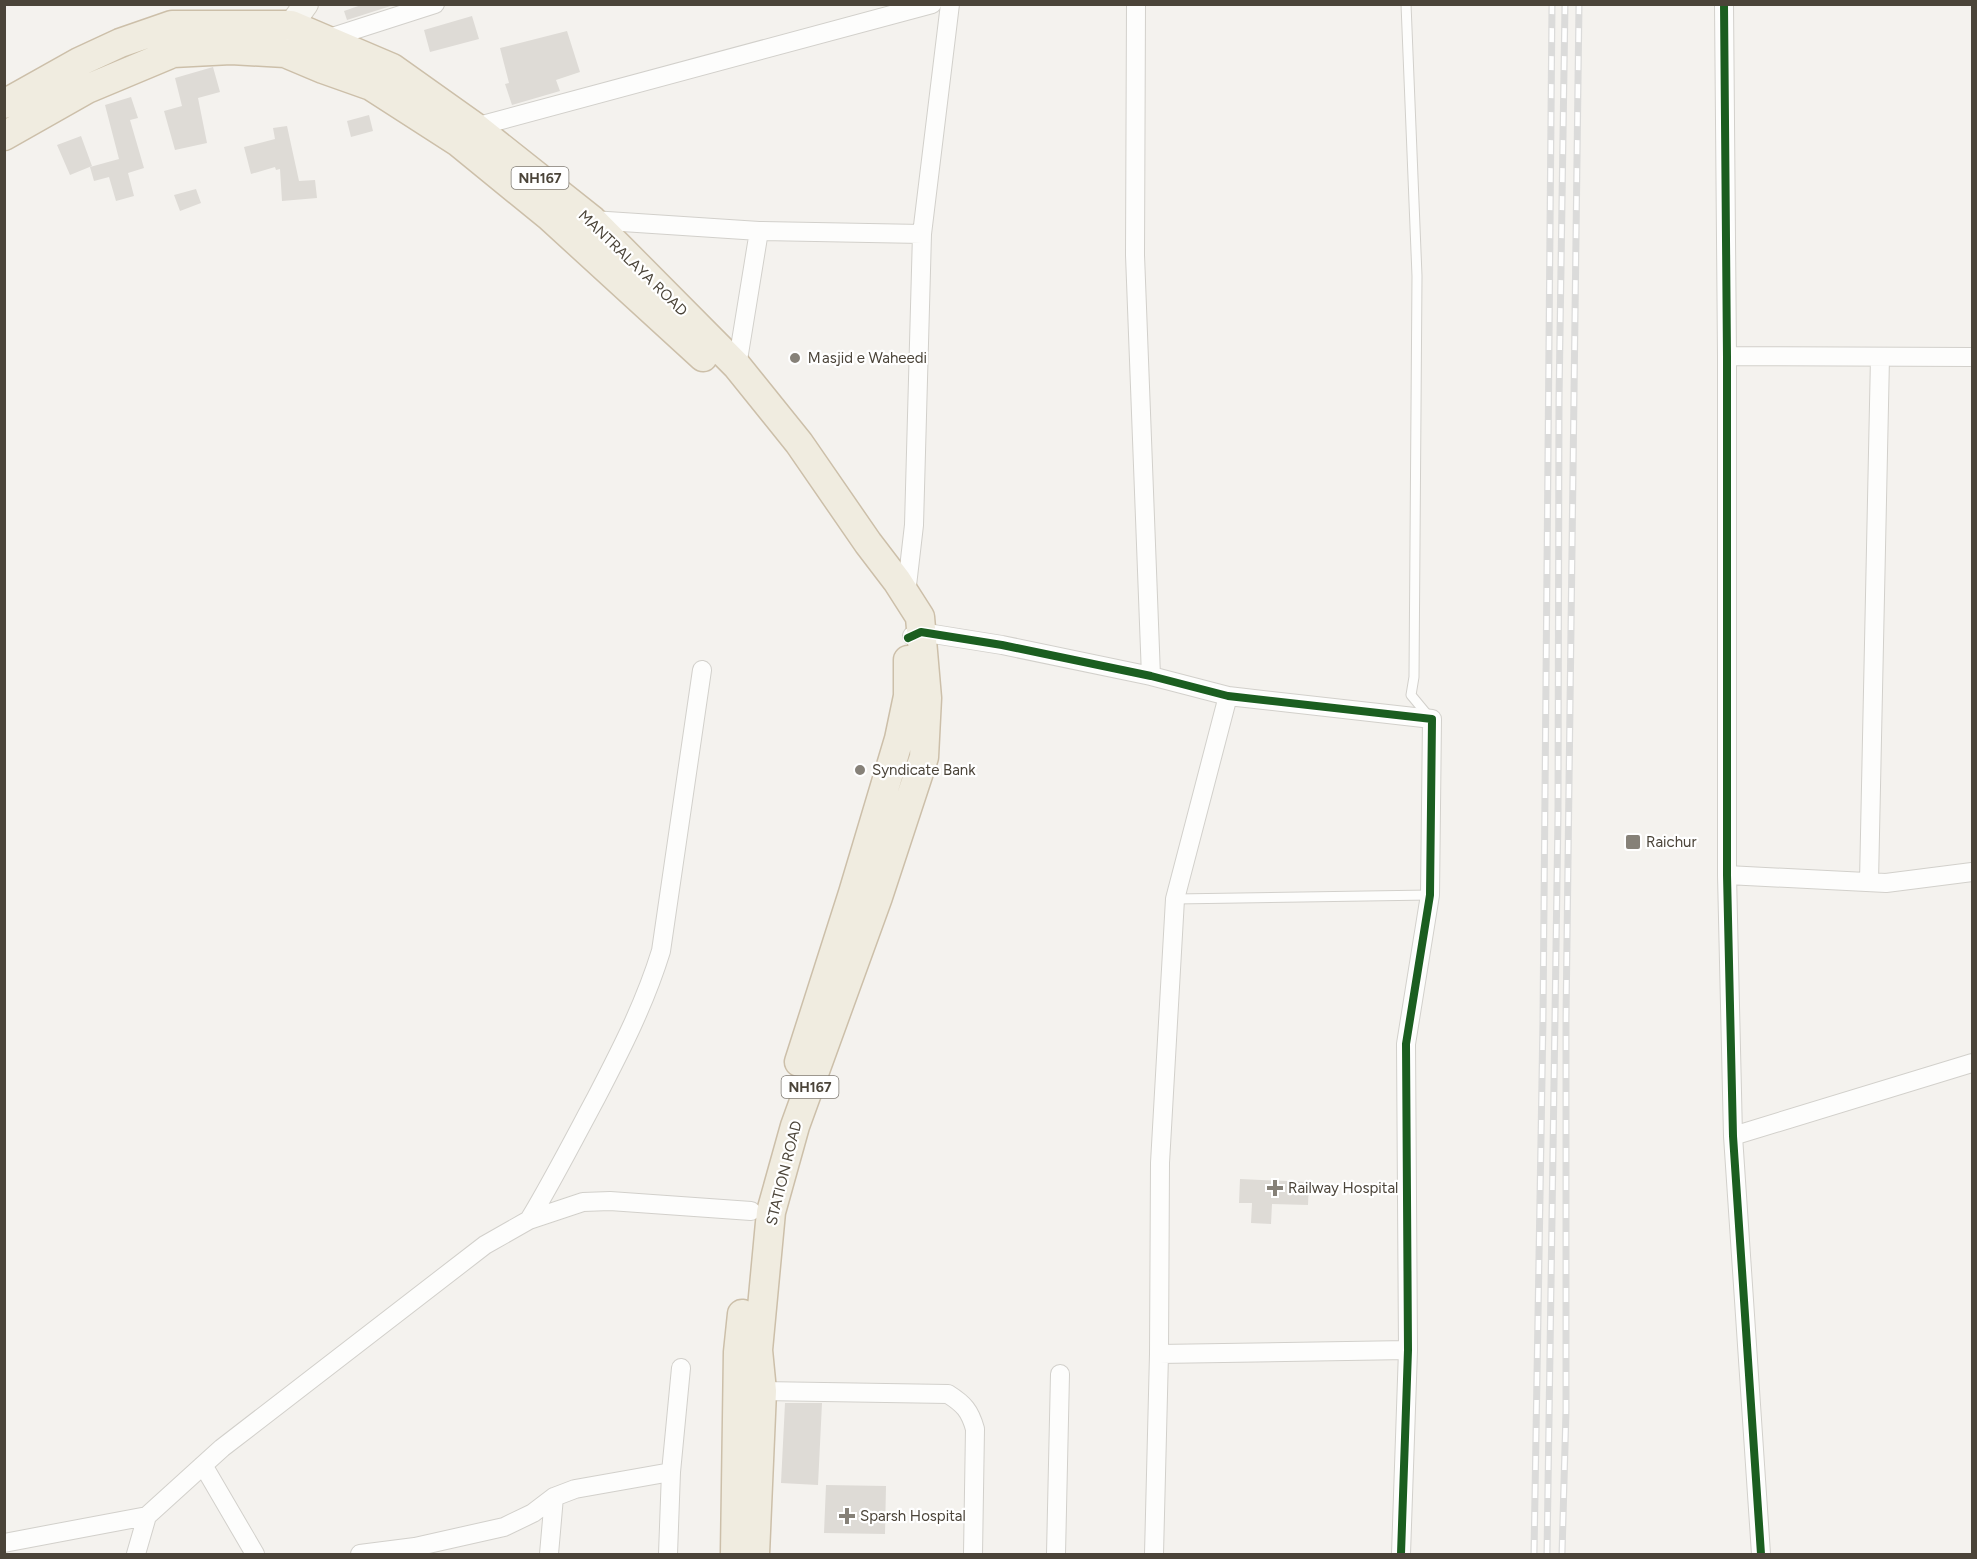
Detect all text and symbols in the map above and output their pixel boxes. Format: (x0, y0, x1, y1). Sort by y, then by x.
road number: NH167 (512, 167, 568, 189)
street label: MANTRALAYA ROAD (575, 206, 691, 320)
place label: Ｍasjid e Waheedi (807, 349, 927, 367)
marker: Ｍasjid e Waheedi (788, 351, 802, 365)
place label: Syndicate Bank (872, 761, 976, 779)
marker: Syndicate Bank (853, 763, 867, 777)
marker: Raichur (1624, 833, 1642, 851)
place label: Raichur (1646, 833, 1696, 851)
road number: NH167 (782, 1076, 838, 1098)
street label: STATION ROAD (762, 1119, 806, 1227)
marker: Railway Hospital (1266, 1179, 1284, 1197)
place label: Railway Hospital (1288, 1179, 1398, 1197)
marker: Sparsh Hospital (838, 1507, 856, 1525)
place label: Sparsh Hospital (860, 1507, 966, 1525)

